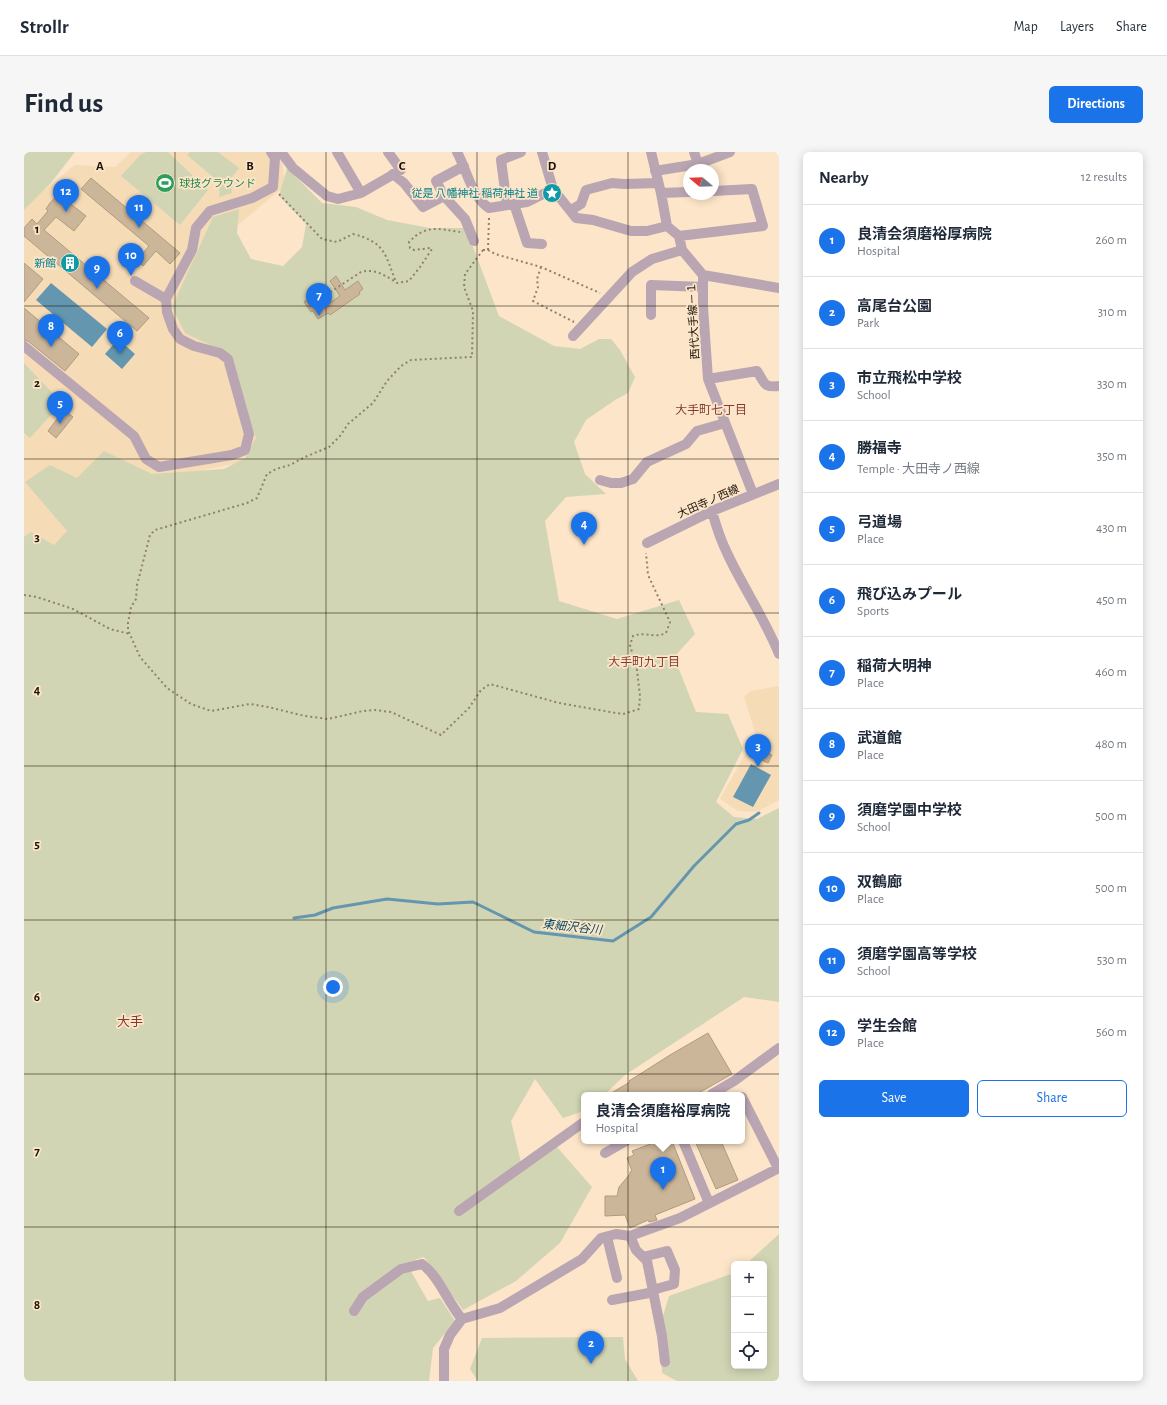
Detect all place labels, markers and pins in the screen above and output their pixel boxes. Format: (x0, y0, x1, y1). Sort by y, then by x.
sports icon: 球技グラウンド (154, 172, 176, 194)
place label: 球技グラウンド (179, 177, 256, 189)
pin: 12 (53, 179, 79, 212)
place icon: 従是 八幡神社 稲荷神社 道 (541, 182, 563, 204)
place label: 従是 八幡神社 稲荷神社 道 (412, 187, 538, 199)
pin: 11 (126, 195, 152, 228)
pin: 10 (118, 243, 144, 276)
building icon: 新館 (59, 252, 81, 274)
pin: 9 (84, 256, 110, 289)
place label: 新館 (34, 258, 56, 269)
pin: 7 (306, 283, 332, 316)
pin: 8 (38, 314, 64, 347)
pin: 6 (107, 321, 133, 354)
pin: 5 (47, 391, 73, 424)
pin: 4 (571, 512, 597, 545)
pin: 3 (745, 734, 771, 767)
pin: 1 (650, 1157, 676, 1190)
pin: 2 (578, 1331, 604, 1364)

